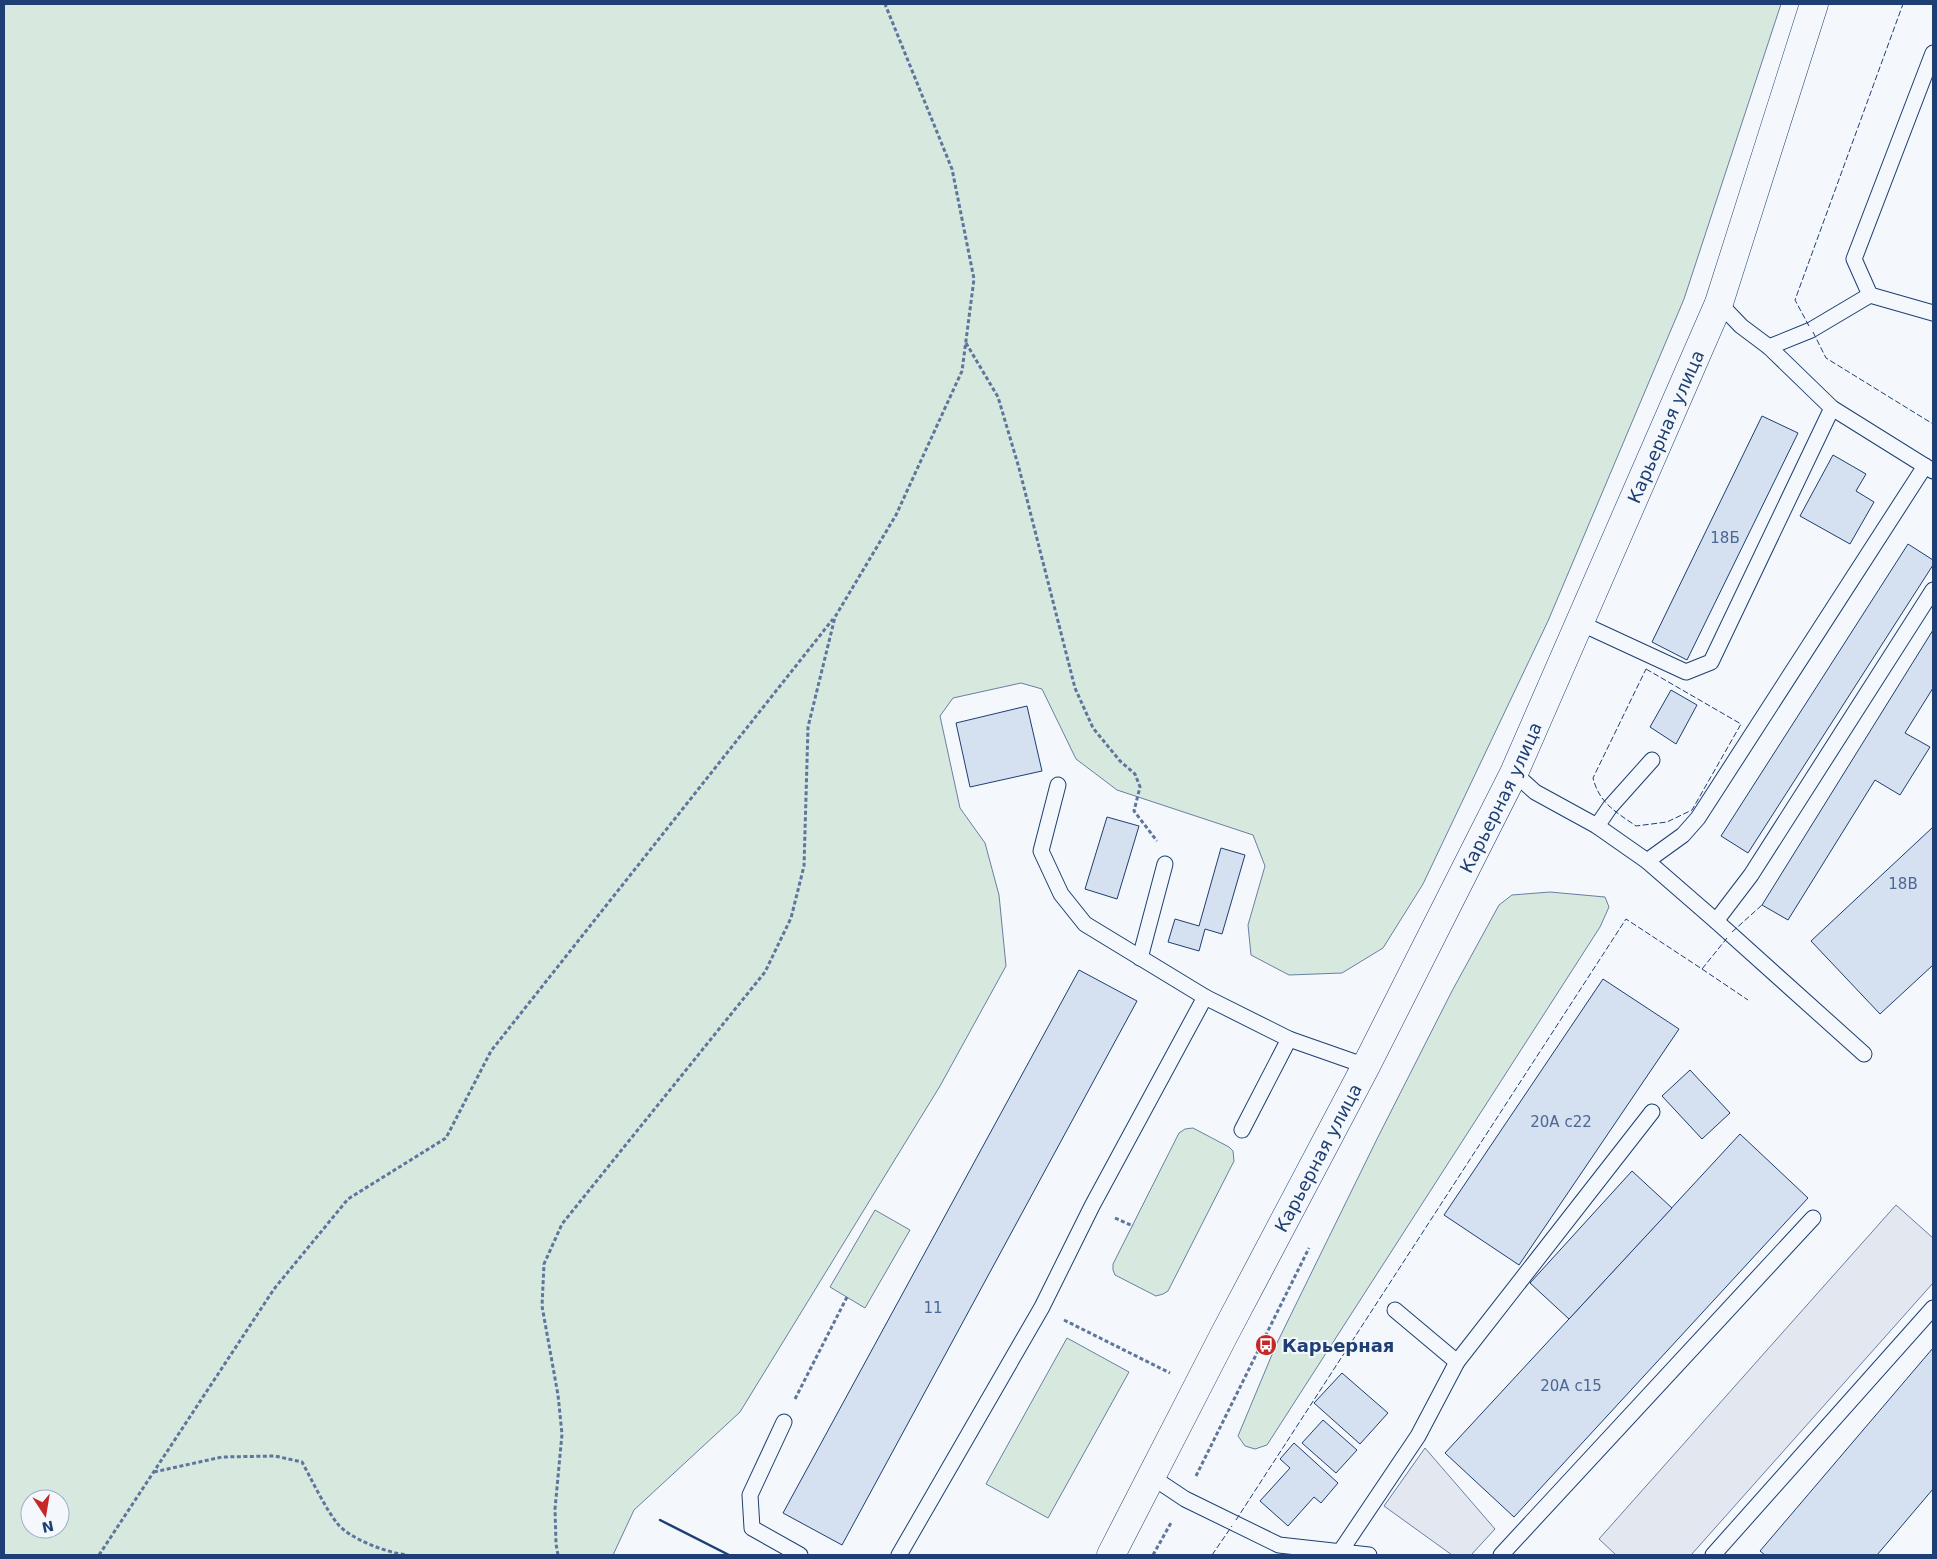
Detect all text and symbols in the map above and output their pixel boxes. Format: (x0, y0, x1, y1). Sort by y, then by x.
street label: Карьерная улица (1623, 347, 1708, 506)
house number: 18Б (1710, 529, 1740, 547)
street label: Карьерная улица (1455, 719, 1545, 876)
house number: 18В (1888, 875, 1918, 893)
street label: Карьерная улица (1270, 1080, 1365, 1235)
house number: 20А с22 (1530, 1113, 1592, 1131)
house number: 11 (923, 1299, 943, 1317)
bus stop icon: Карьерная (1254, 1333, 1278, 1357)
place label: Карьерная (1282, 1335, 1394, 1356)
house number: 20А с15 (1540, 1377, 1602, 1395)
north arrow (20, 1489, 70, 1539)
text: N (40, 1518, 55, 1536)

